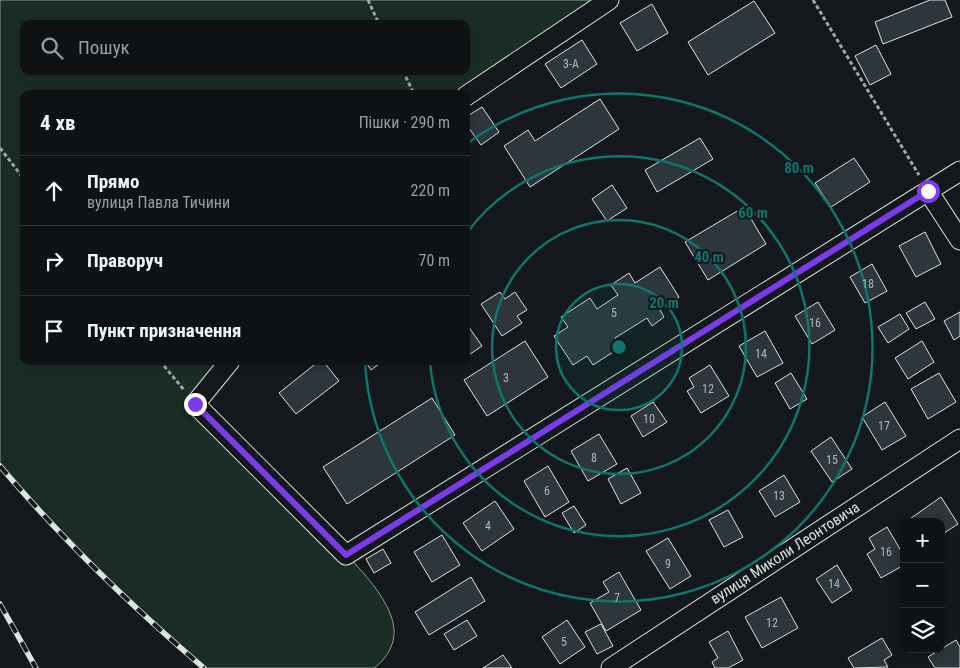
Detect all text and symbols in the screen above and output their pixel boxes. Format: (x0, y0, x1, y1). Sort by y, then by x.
search box (20, 20, 470, 75)
icon: search (38, 34, 66, 62)
text: Пошук (78, 36, 130, 59)
house number: 3-А (563, 57, 579, 71)
text: 4 хв (40, 111, 75, 135)
text: Пішки · 290 m (359, 113, 450, 132)
text: 80 m (784, 159, 814, 177)
text: Прямо (87, 170, 140, 193)
icon: ahead (40, 177, 68, 205)
route start (917, 180, 940, 203)
text: 220 m (411, 181, 450, 200)
text: вулиця Павла Тичини (87, 193, 230, 212)
text: 60 m (738, 204, 768, 222)
icon: right (40, 247, 68, 275)
text: 40 m (694, 248, 724, 266)
text: Праворуч (87, 249, 163, 272)
text: 70 m (418, 251, 450, 270)
house number: 18 (862, 277, 874, 291)
text: 20 m (649, 294, 679, 312)
house number: 5 (611, 306, 617, 320)
house number: 16 (809, 316, 821, 330)
icon: arrive (40, 317, 68, 345)
text: Пункт призначення (87, 319, 241, 342)
centre of rings (610, 338, 628, 356)
house number: 14 (755, 347, 767, 361)
house number: 3 (503, 371, 509, 385)
house number: 12 (702, 382, 714, 396)
route end (184, 393, 207, 416)
house number: 10 (643, 412, 655, 426)
house number: 17 (878, 419, 890, 433)
house number: 8 (591, 451, 597, 465)
house number: 15 (826, 453, 838, 467)
house number: 6 (544, 484, 550, 498)
house number: 13 (773, 489, 785, 503)
street label: вулиця Миколи Леонтовича (707, 498, 863, 608)
map controls (900, 518, 945, 653)
button: + (900, 518, 945, 563)
house number: 4 (485, 519, 491, 533)
house number: 16 (880, 545, 892, 559)
house number: 9 (665, 557, 671, 571)
button: − (900, 563, 945, 608)
house number: 14 (828, 577, 840, 591)
house number: 7 (614, 591, 620, 605)
button: layers (900, 608, 945, 653)
house number: 12 (766, 616, 778, 630)
house number: 5 (561, 635, 567, 649)

